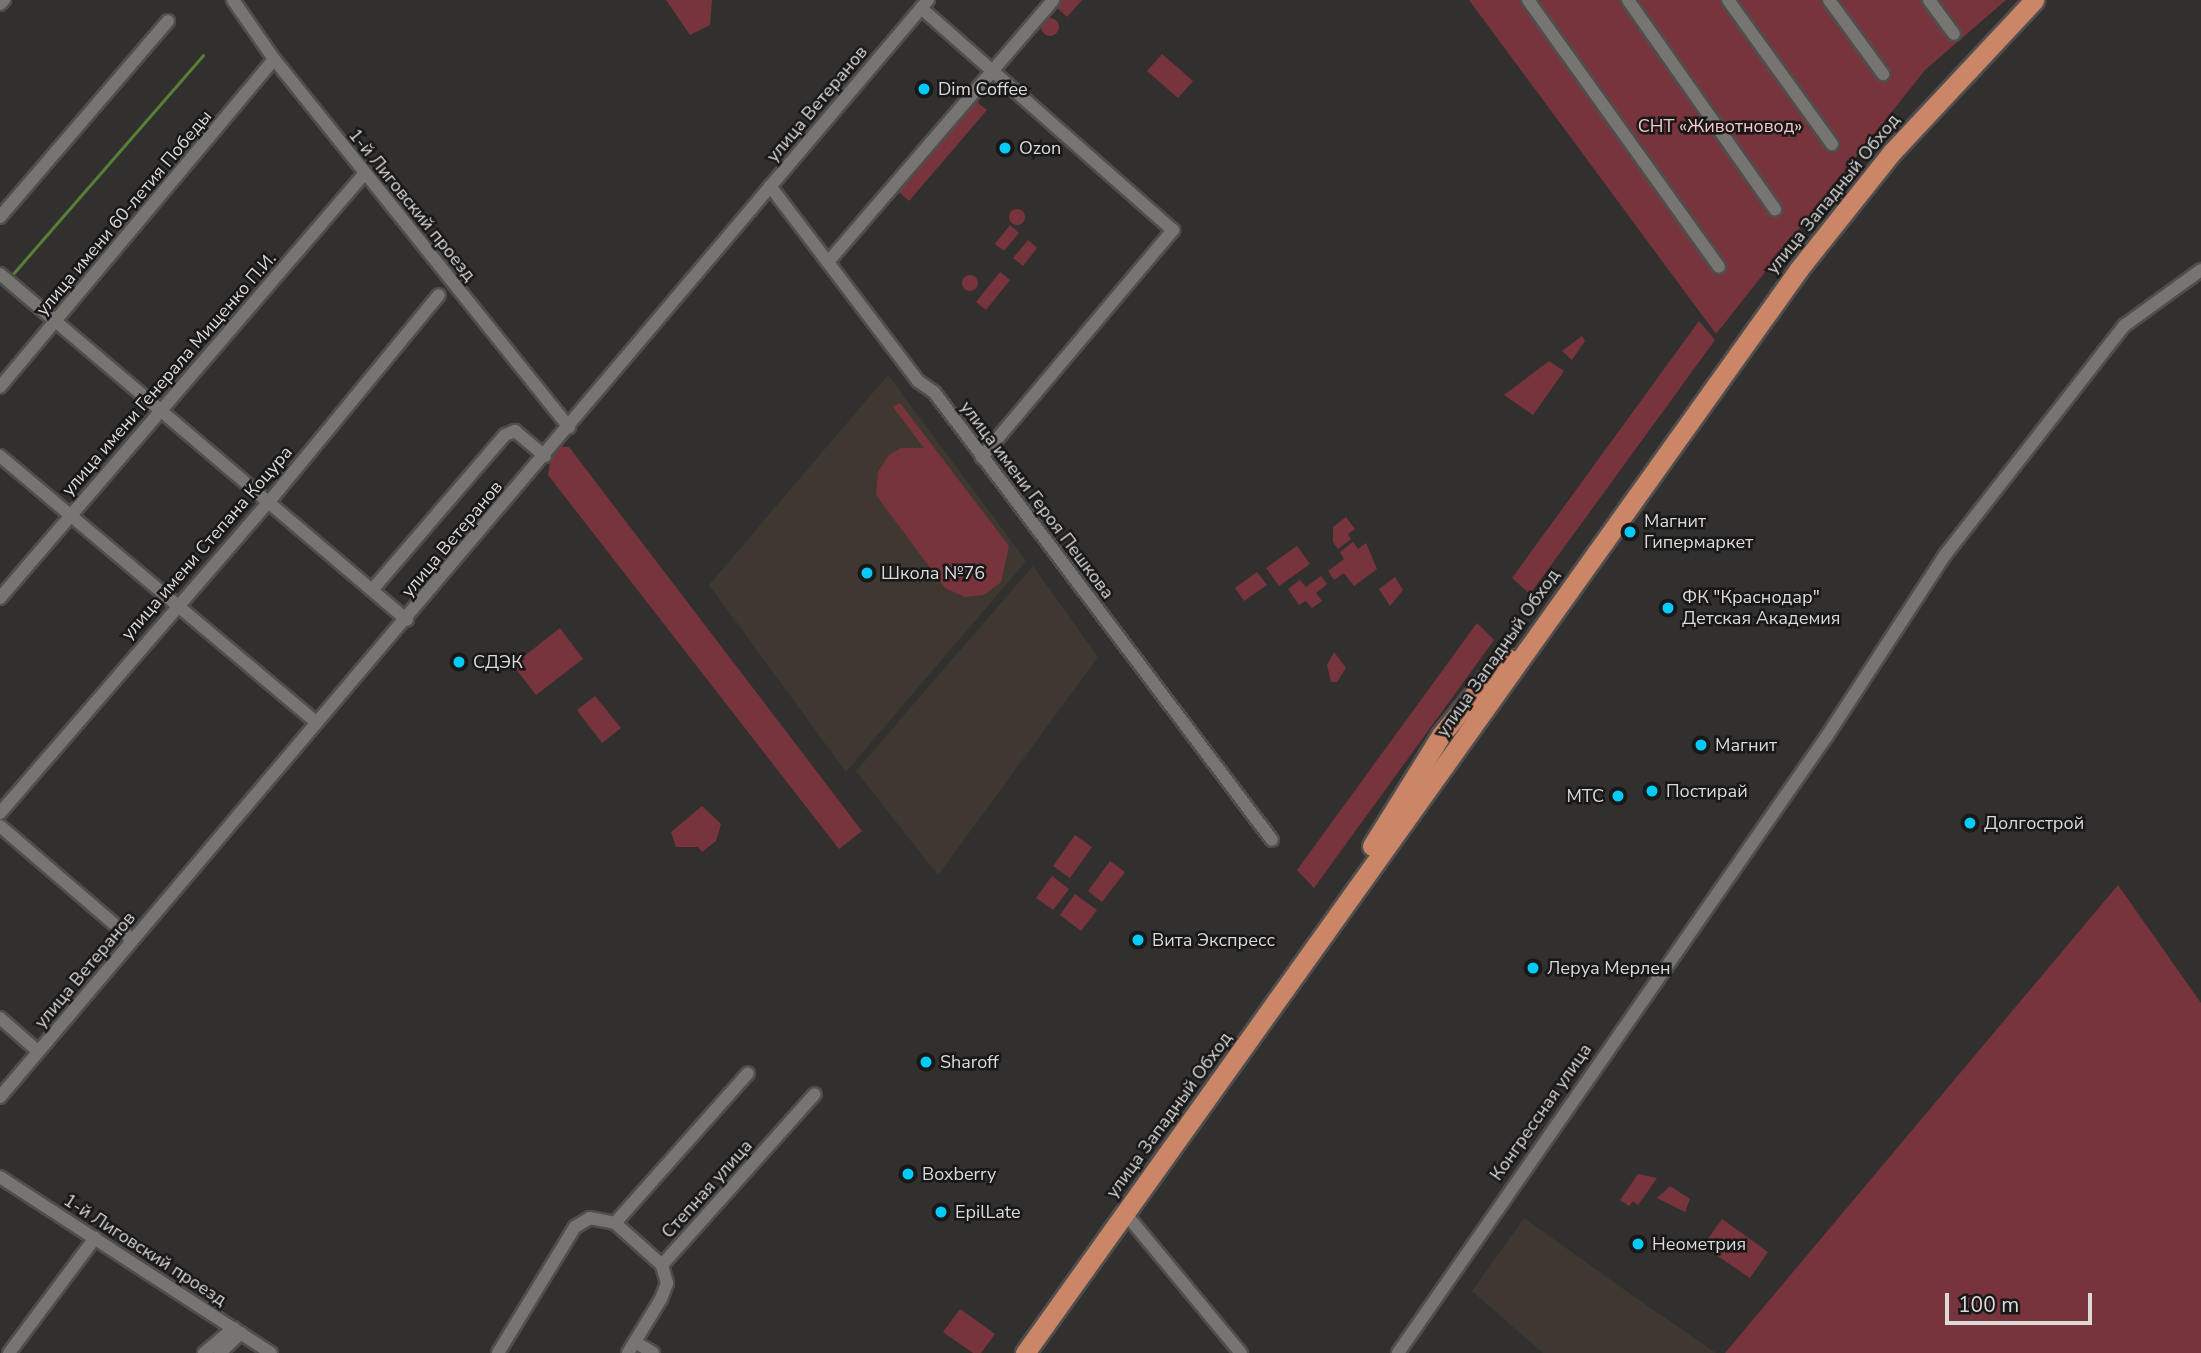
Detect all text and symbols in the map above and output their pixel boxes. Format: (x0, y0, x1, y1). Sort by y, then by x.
street label: улица Ветеранов (762, 41, 872, 167)
place label: Dim Coffee (938, 78, 1028, 100)
marker: Dim Coffee (916, 81, 932, 97)
street label: улица имени 60-летия Победы (32, 106, 216, 320)
street label: улица Западный Обход (1762, 110, 1904, 278)
park label: СНТ «Животновод» (1638, 115, 1802, 137)
street label: 1-й Лиговский проезд (344, 124, 480, 286)
place label: Ozon (1019, 137, 1061, 159)
marker: Ozon (997, 140, 1013, 156)
street label: улица имени Генерала Мищенко П.И. (57, 248, 281, 500)
street label: улица имени Героя Пешкова (956, 397, 1118, 603)
street label: улица имени Степана Коцура (117, 442, 297, 644)
street label: улица Ветеранов (397, 476, 507, 602)
place label: Магнит Гипермаркет (1644, 511, 1753, 554)
marker: Магнит Гипермаркет (1622, 524, 1638, 540)
place label: Школа №76 (881, 562, 985, 584)
marker: Школа №76 (859, 565, 875, 581)
street label: улица Западный Обход (1432, 565, 1564, 741)
place label: ФК "Краснодар" Детская Академия (1682, 587, 1841, 630)
marker: ФК "Краснодар" Детская Академия (1660, 600, 1676, 616)
place label: СДЭК (473, 651, 523, 673)
marker: СДЭК (451, 654, 467, 670)
place label: Магнит (1715, 734, 1777, 756)
marker: Магнит (1693, 737, 1709, 753)
place label: Постирай (1666, 780, 1748, 802)
marker: Постирай (1644, 783, 1660, 799)
place label: МТС (1566, 785, 1604, 807)
marker: МТС (1610, 788, 1626, 804)
place label: Долгострой (1984, 812, 2084, 834)
marker: Долгострой (1962, 815, 1978, 831)
street label: улица Ветеранов (30, 907, 140, 1033)
place label: Вита Экспресс (1152, 929, 1275, 951)
marker: Вита Экспресс (1130, 932, 1146, 948)
place label: Леруа Мерлен (1547, 957, 1671, 979)
marker: Леруа Мерлен (1525, 960, 1541, 976)
street label: улица Западный Обход (1102, 1028, 1236, 1202)
street label: Конгрессная улица (1486, 1039, 1596, 1185)
place label: Sharoff (940, 1051, 999, 1073)
marker: Sharoff (918, 1054, 934, 1070)
street label: Степная улица (657, 1135, 757, 1243)
place label: Boxberry (922, 1163, 996, 1185)
marker: Boxberry (900, 1166, 916, 1182)
street label: 1-й Лиговский проезд (60, 1189, 230, 1311)
place label: EpilLate (955, 1201, 1021, 1223)
marker: EpilLate (933, 1204, 949, 1220)
place label: Неометрия (1652, 1233, 1746, 1255)
marker: Неометрия (1630, 1236, 1646, 1252)
scale bar (1949, 1280, 2096, 1324)
text: 100 m (1958, 1291, 2019, 1319)

